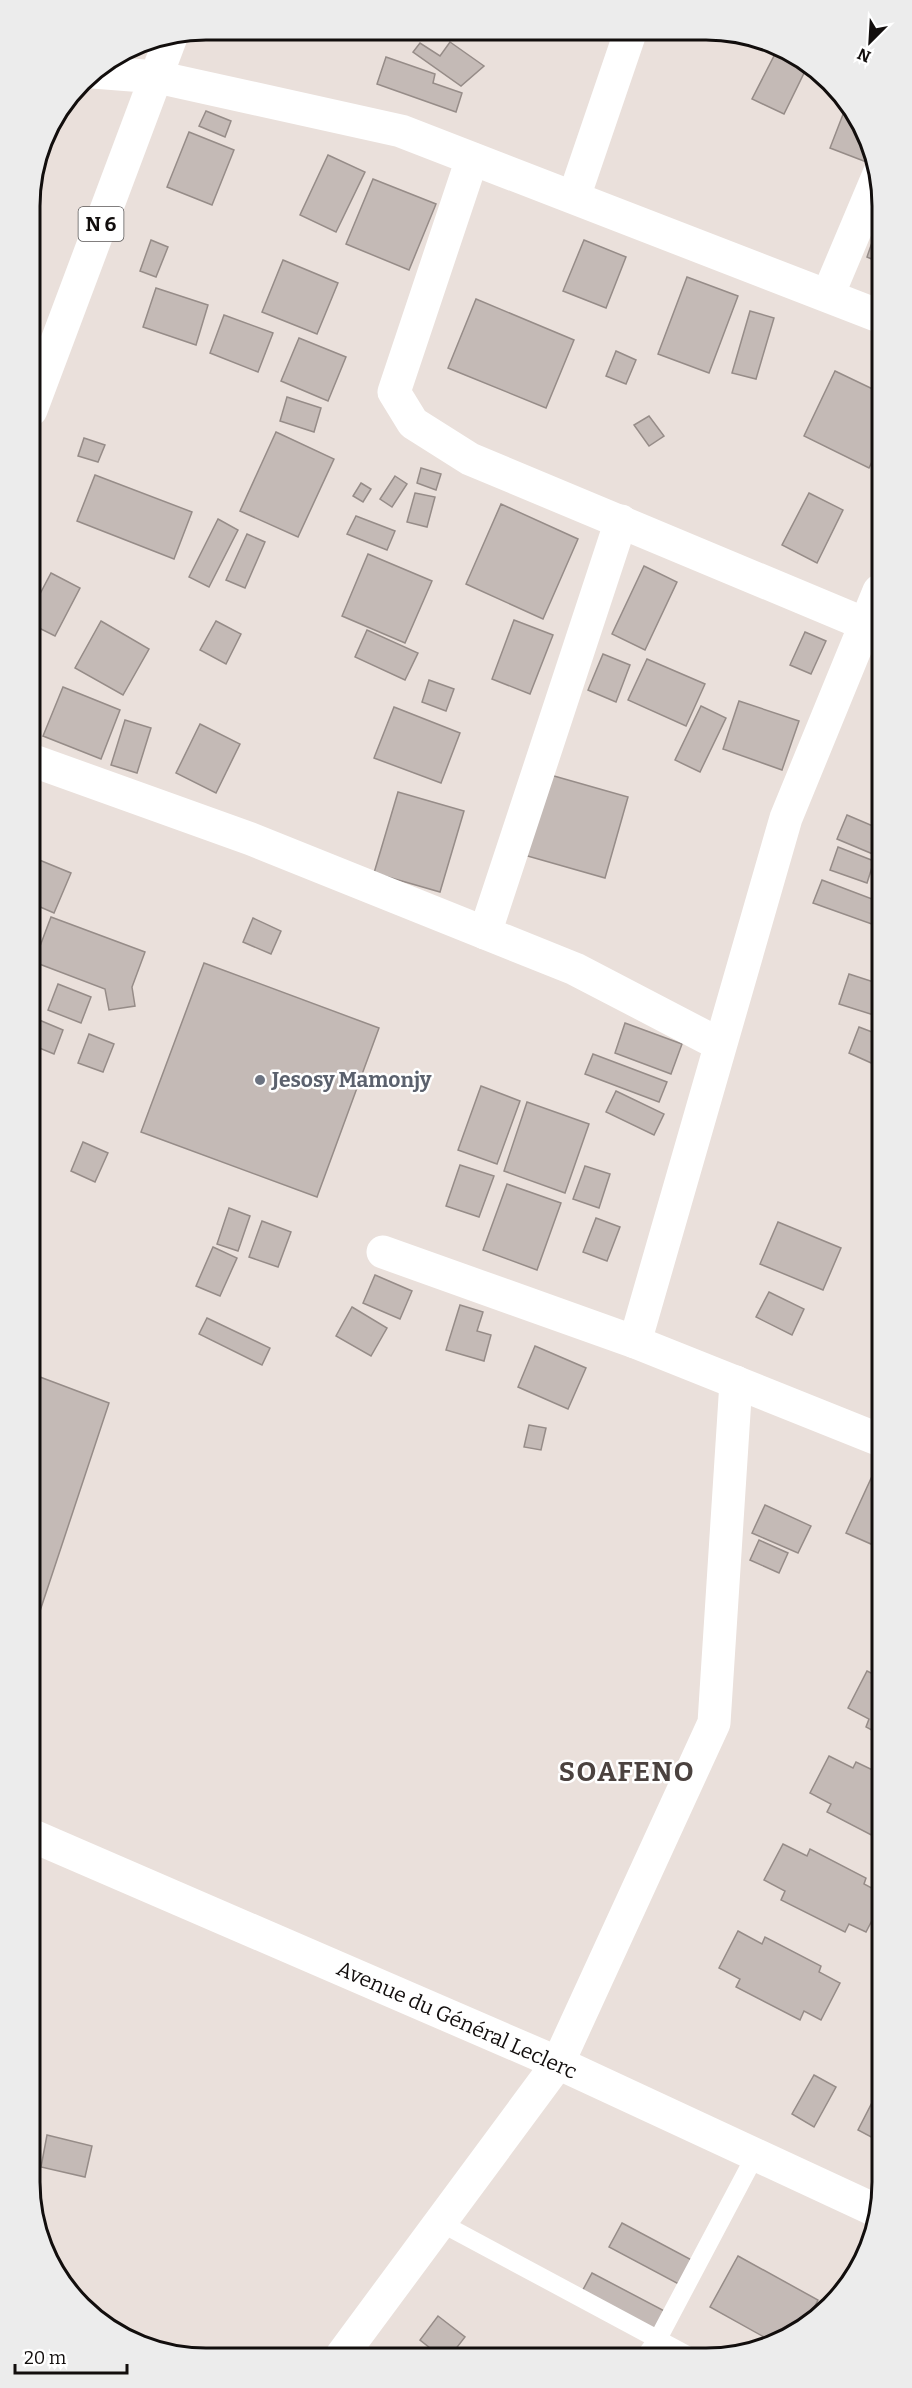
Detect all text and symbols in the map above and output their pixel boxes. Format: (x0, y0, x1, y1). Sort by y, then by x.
north arrow (840, 12, 900, 72)
text: N (855, 44, 874, 66)
road number: N 6 (78, 207, 124, 241)
place label: Jesosy Mamonjy (271, 1067, 432, 1093)
marker: Jesosy Mamonjy (253, 1073, 267, 1087)
district label: SOAFENO (559, 1756, 695, 1788)
street label: Avenue du Général Leclerc (333, 1955, 581, 2085)
scale bar (15, 2337, 128, 2375)
text: 20 m (24, 2347, 66, 2369)

